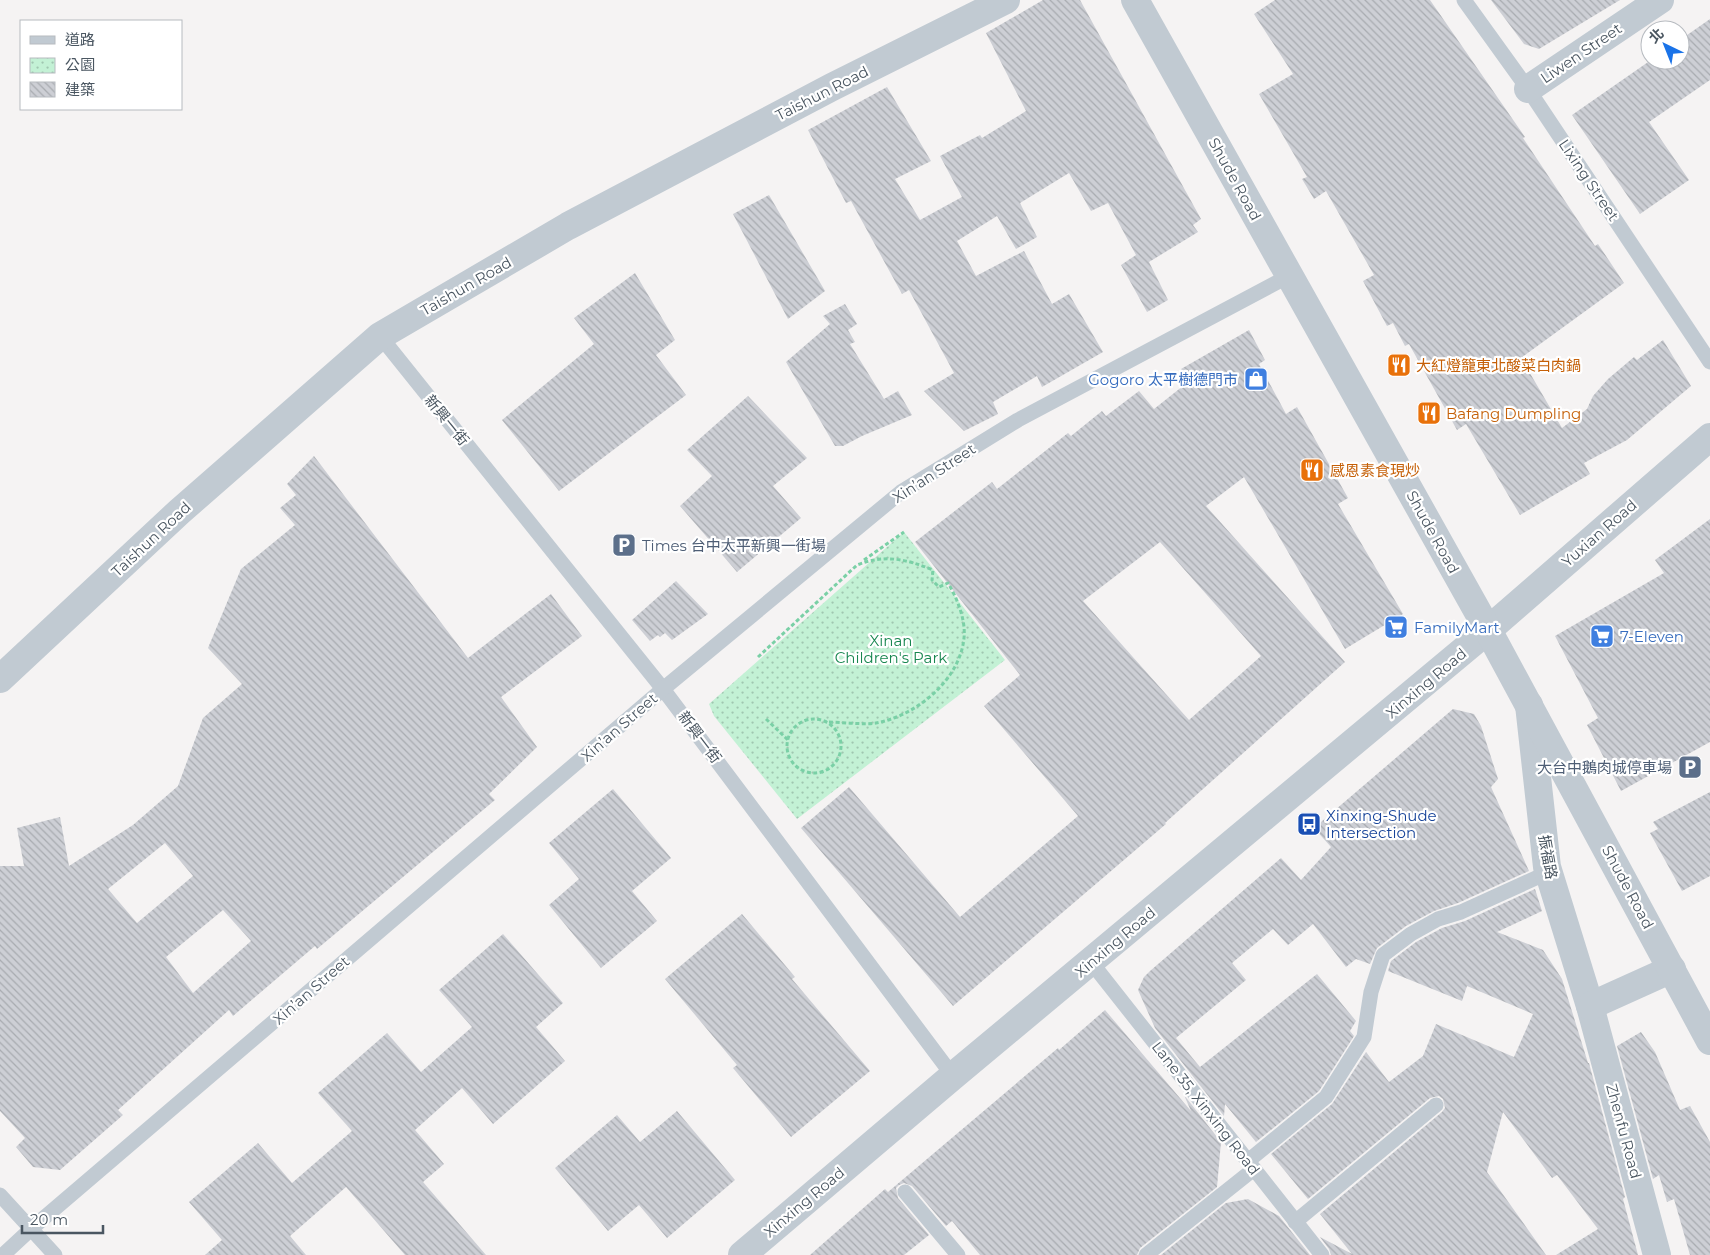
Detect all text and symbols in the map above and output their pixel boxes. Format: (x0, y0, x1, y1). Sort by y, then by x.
street label: Liwen Street (1537, 19, 1625, 87)
legend (20, 20, 182, 110)
north arrow (1640, 20, 1690, 70)
text: 北 (1645, 24, 1667, 47)
text: 道路 (65, 30, 95, 49)
text: 公園 (65, 55, 95, 74)
street label: Taishun Road (772, 61, 872, 125)
text: 建築 (65, 80, 95, 99)
street label: Shude Road (1204, 134, 1266, 224)
street label: Lixing Street (1555, 135, 1623, 225)
street label: Taishun Road (417, 252, 515, 320)
restaurant icon: 大紅燈籠東北酸菜白肉鍋 (1386, 352, 1412, 378)
place label: 大紅燈籠東北酸菜白肉鍋 (1416, 356, 1581, 375)
shop icon: Gogoro 太平樹德門市 (1243, 366, 1269, 392)
place label: Gogoro 太平樹德門市 (1088, 370, 1238, 389)
street label: 新興一街 (421, 391, 473, 449)
restaurant icon: Bafang Dumpling (1416, 400, 1442, 426)
place label: Bafang Dumpling (1446, 404, 1581, 423)
street label: Xin’an Street (889, 439, 979, 507)
restaurant icon: 感恩素食現炒 (1299, 457, 1325, 483)
place label: 感恩素食現炒 (1330, 461, 1420, 480)
street label: Shude Road (1402, 487, 1464, 577)
street label: Yuxian Road (1558, 495, 1640, 571)
street label: Taishun Road (107, 497, 195, 581)
parking icon: Times 台中太平新興一街場 (611, 532, 637, 558)
place label: Times 台中太平新興一街場 (642, 536, 826, 555)
supermarket icon: FamilyMart (1383, 614, 1409, 640)
place label: FamilyMart (1414, 618, 1500, 637)
supermarket icon: 7-Eleven (1589, 623, 1615, 649)
place label: 7-Eleven (1620, 627, 1684, 646)
park label: Xinan Children's Park (835, 631, 947, 667)
street label: Xinxing Road (1382, 644, 1470, 722)
street label: Xin’an Street (577, 689, 661, 765)
street label: 新興一街 (674, 707, 726, 767)
parking icon: 大台中鵝肉城停車場 (1677, 754, 1703, 780)
place label: 大台中鵝肉城停車場 (1537, 758, 1672, 777)
place label: Xinxing-Shude Intersection (1326, 806, 1437, 842)
bus stop icon: Xinxing-Shude Intersection (1296, 811, 1322, 837)
street label: 振福路 (1535, 833, 1561, 881)
street label: Shude Road (1598, 842, 1658, 932)
street label: Xinxing Road (1071, 903, 1159, 981)
street label: Xin’an Street (269, 952, 353, 1028)
street label: Lane 35, Xinxing Road (1148, 1037, 1264, 1179)
street label: Zhenfu Road (1602, 1081, 1646, 1181)
street label: Xinxing Road (760, 1163, 848, 1241)
scale bar (22, 1202, 104, 1234)
text: 20 m (30, 1210, 68, 1229)

